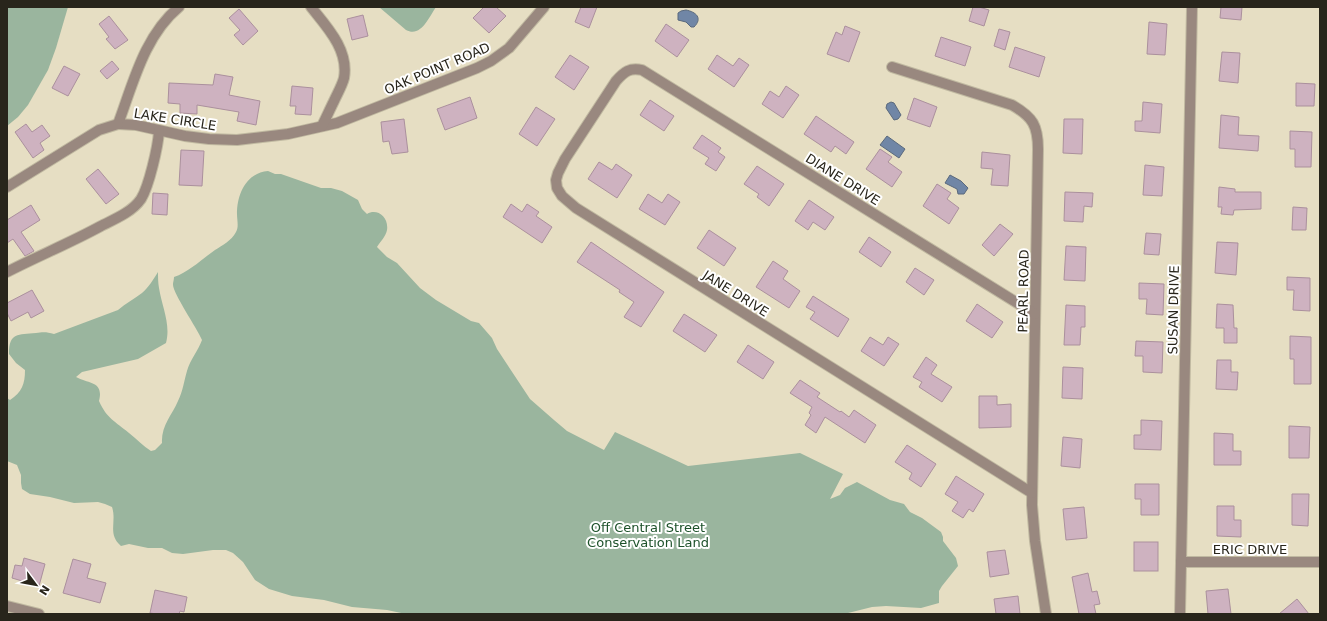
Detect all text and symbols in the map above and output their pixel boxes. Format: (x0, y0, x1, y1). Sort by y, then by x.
street label: OAK POINT ROAD (382, 39, 492, 97)
street label: LAKE CIRCLE (133, 106, 217, 133)
street label: DIANE DRIVE (803, 151, 883, 208)
street label: PEARL ROAD (1015, 249, 1032, 333)
street label: SUSAN DRIVE (1165, 265, 1182, 355)
street label: JANE DRIVE (699, 267, 771, 320)
park label: Off Central Street Conservation Land (587, 520, 709, 550)
street label: ERIC DRIVE (1213, 542, 1287, 557)
north arrow (16, 565, 56, 605)
text: N (36, 583, 52, 597)

